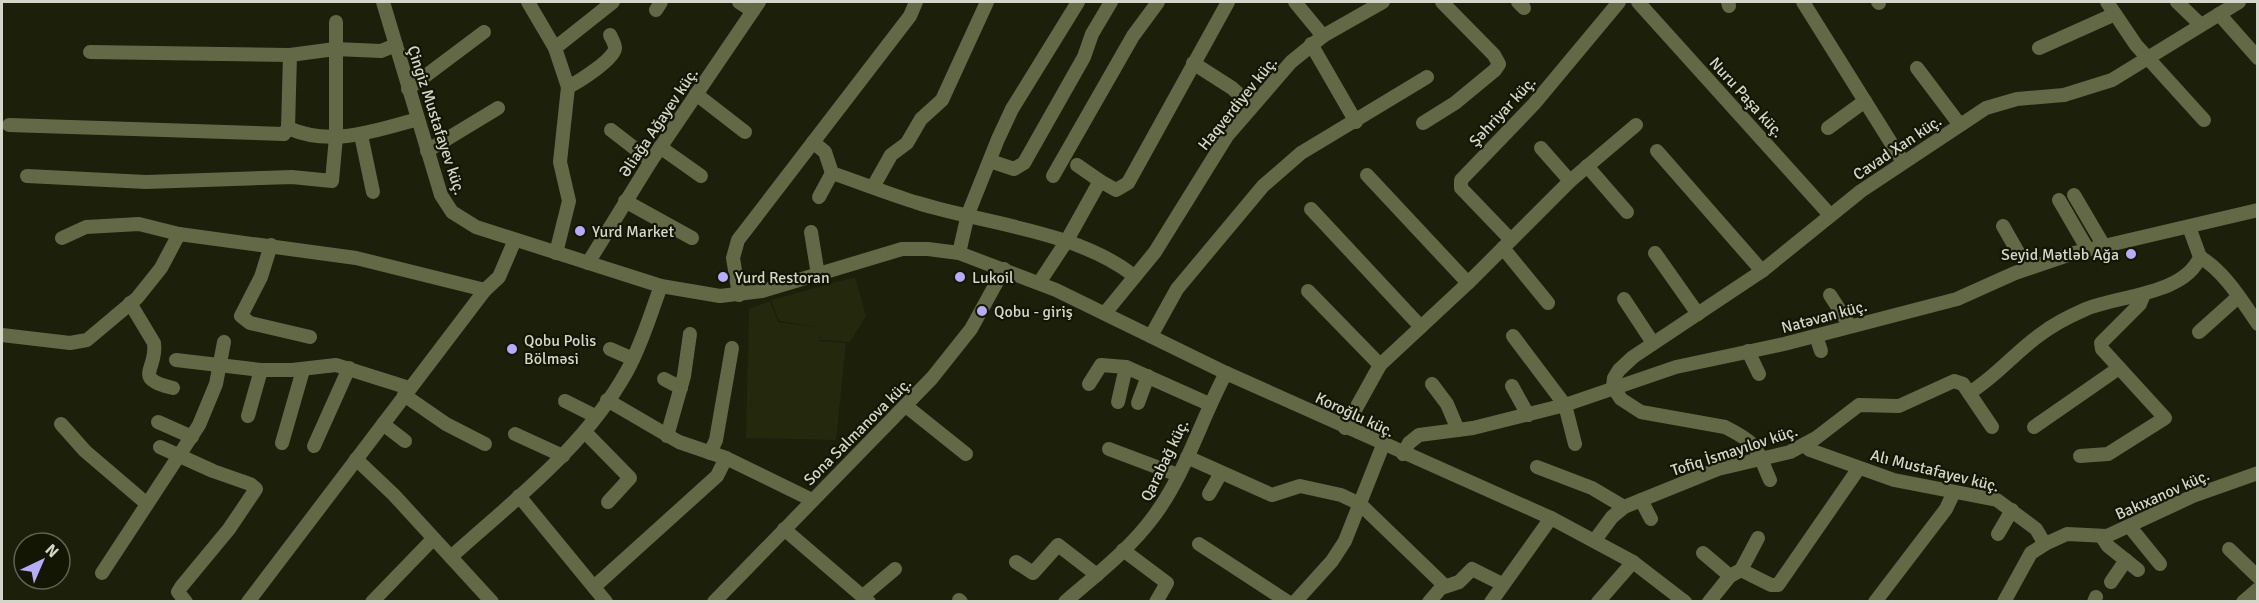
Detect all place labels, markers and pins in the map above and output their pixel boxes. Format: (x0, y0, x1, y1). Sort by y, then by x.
place label: Yurd Market (592, 222, 675, 242)
marker: Yurd Market (573, 224, 587, 238)
place label: Seyid Mətləb Ağa (2001, 245, 2119, 265)
marker: Seyid Mətləb Ağa (2124, 247, 2138, 261)
place label: Yurd Restoran (735, 268, 830, 288)
place label: Lukoil (972, 268, 1014, 288)
marker: Yurd Restoran (716, 270, 730, 284)
marker: Lukoil (953, 270, 967, 284)
place label: Qobu - giriş (994, 302, 1073, 322)
marker: Qobu - giriş (975, 304, 989, 318)
place label: Qobu Polis Bölməsi (524, 331, 596, 369)
marker: Qobu Polis Bölməsi (505, 342, 519, 356)

